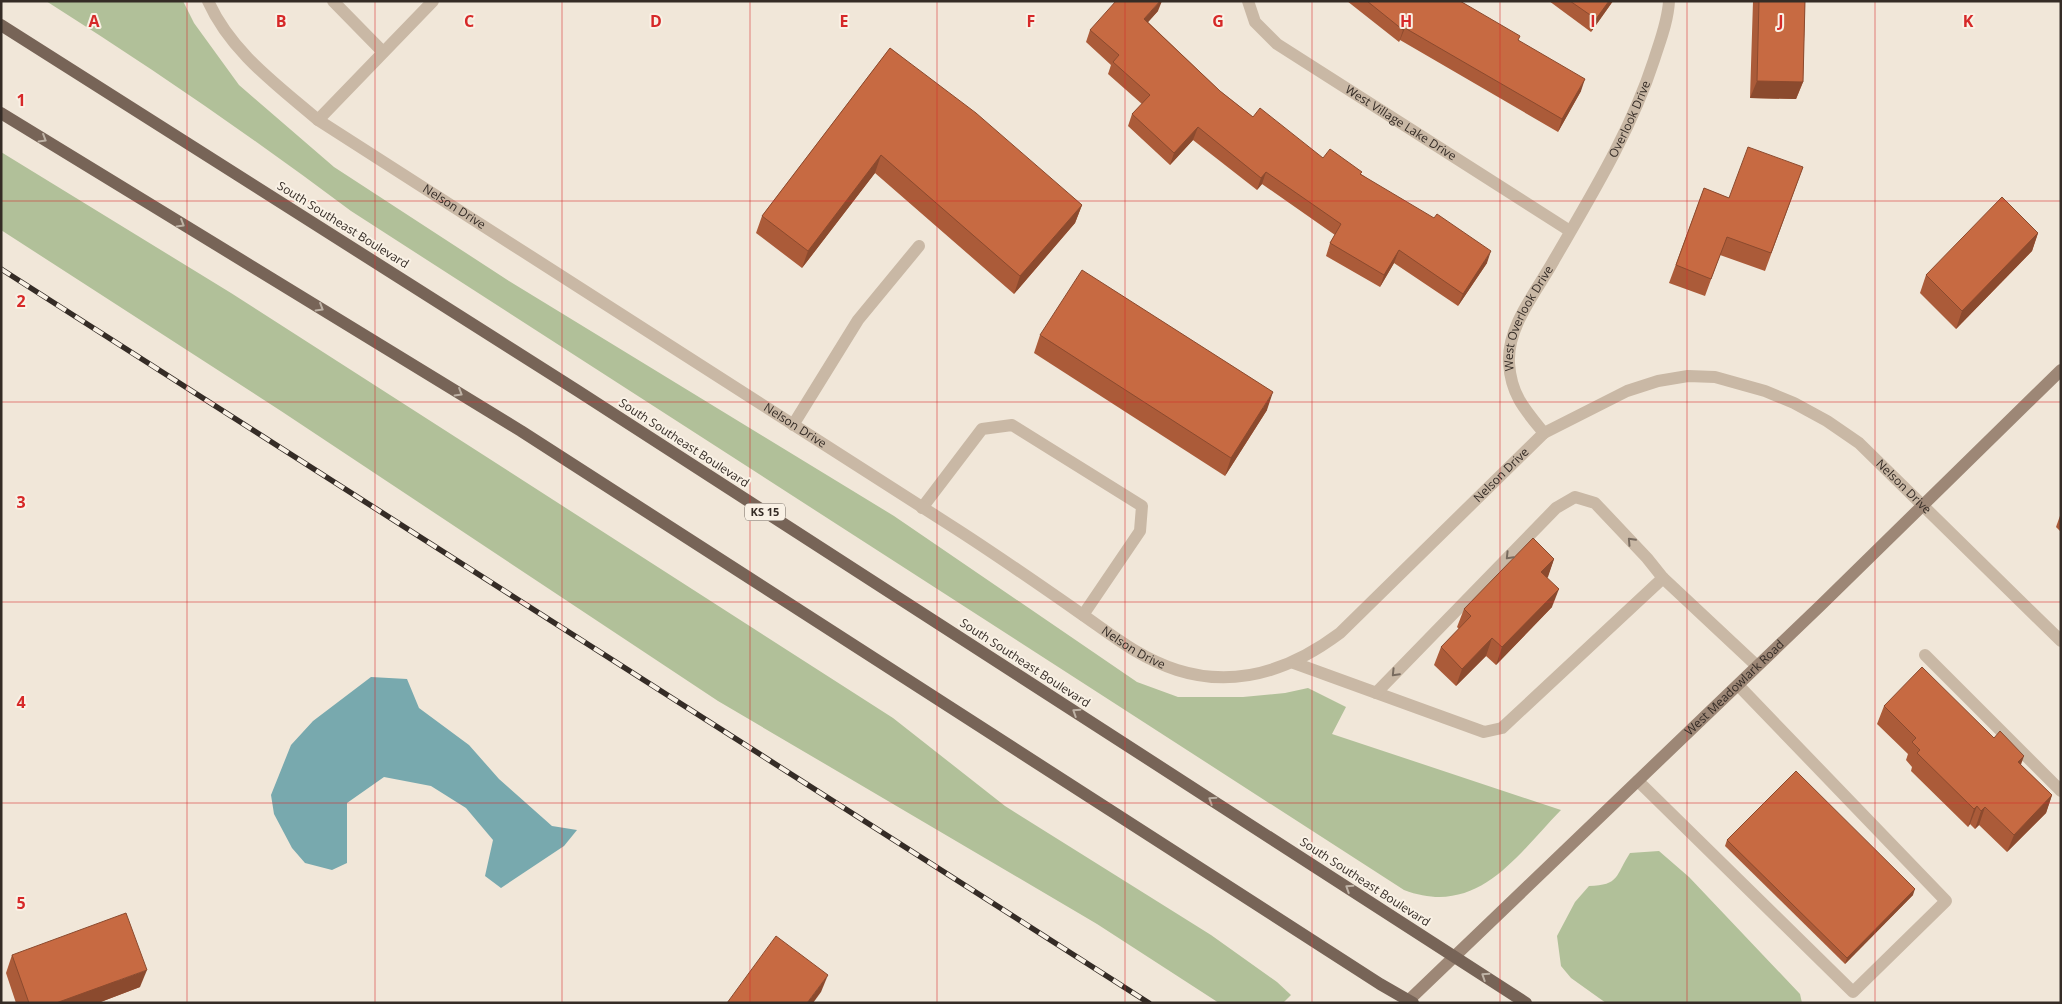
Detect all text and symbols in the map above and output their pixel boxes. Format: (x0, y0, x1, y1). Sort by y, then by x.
text: A (88, 10, 100, 32)
text: B (276, 10, 286, 32)
text: C (464, 10, 474, 32)
text: D (650, 10, 662, 32)
text: E (840, 10, 849, 32)
text: F (1027, 10, 1035, 32)
text: G (1212, 10, 1224, 32)
text: H (1400, 10, 1412, 32)
text: I (1590, 10, 1596, 32)
text: J (1776, 10, 1784, 32)
text: K (1963, 10, 1974, 32)
street label: Overlook Drive (1604, 78, 1654, 161)
street label: West Village Lake Drive (1342, 81, 1460, 164)
text: 1 (16, 89, 26, 111)
one-way arrow (37, 132, 46, 142)
street label: South Southeast Boulevard (274, 177, 412, 272)
street label: Nelson Drive (420, 180, 489, 233)
one-way arrow (176, 217, 185, 227)
street label: West Overlook Drive (1500, 262, 1557, 372)
text: 2 (16, 290, 26, 312)
one-way arrow (315, 302, 324, 312)
one-way arrow (453, 387, 462, 396)
street label: South Southeast Boulevard (616, 394, 753, 491)
street label: Nelson Drive (760, 399, 830, 452)
street label: Nelson Drive (1469, 443, 1533, 506)
street label: Nelson Drive (1872, 455, 1936, 518)
text: 3 (16, 491, 26, 513)
road number: KS 15 (745, 504, 785, 520)
one-way arrow (1628, 537, 1637, 546)
one-way arrow (1505, 550, 1514, 559)
street label: South Southeast Boulevard (957, 614, 1094, 711)
street label: Nelson Drive (1098, 622, 1168, 673)
street label: West Meadowlark Road (1681, 636, 1788, 739)
one-way arrow (1392, 667, 1401, 676)
text: 4 (16, 691, 26, 713)
one-way arrow (1072, 709, 1081, 718)
one-way arrow (1209, 797, 1218, 806)
street label: South Southeast Boulevard (1297, 833, 1434, 930)
one-way arrow (1345, 885, 1354, 895)
text: 5 (16, 892, 26, 914)
one-way arrow (1482, 973, 1491, 983)

